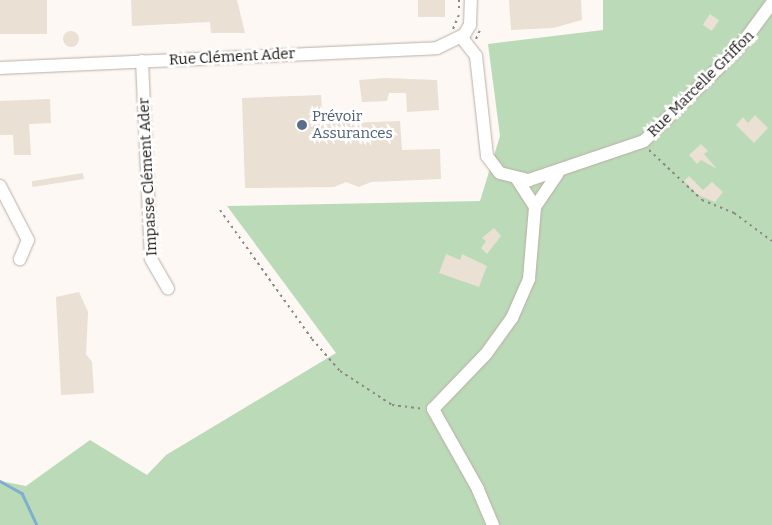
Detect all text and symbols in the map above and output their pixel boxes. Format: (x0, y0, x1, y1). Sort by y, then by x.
street label: Rue Marcelle Griffon (644, 27, 758, 141)
street label: Rue Clément Ader (168, 45, 296, 69)
street label: Impasse Clément Ader (135, 97, 161, 257)
place label: Prévoir Assurances (312, 107, 393, 142)
marker: Prévoir Assurances (296, 119, 308, 131)

